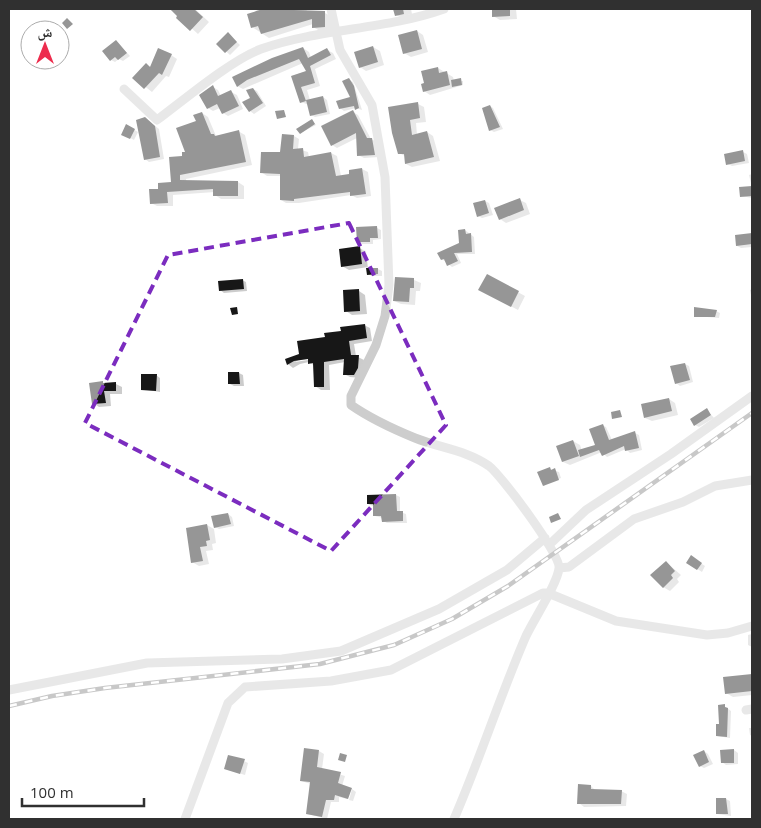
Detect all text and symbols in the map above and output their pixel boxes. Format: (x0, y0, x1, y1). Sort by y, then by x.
north arrow (20, 20, 70, 70)
text: ش (38, 22, 53, 41)
scale bar (22, 776, 145, 808)
text: 100 m (30, 782, 74, 802)

